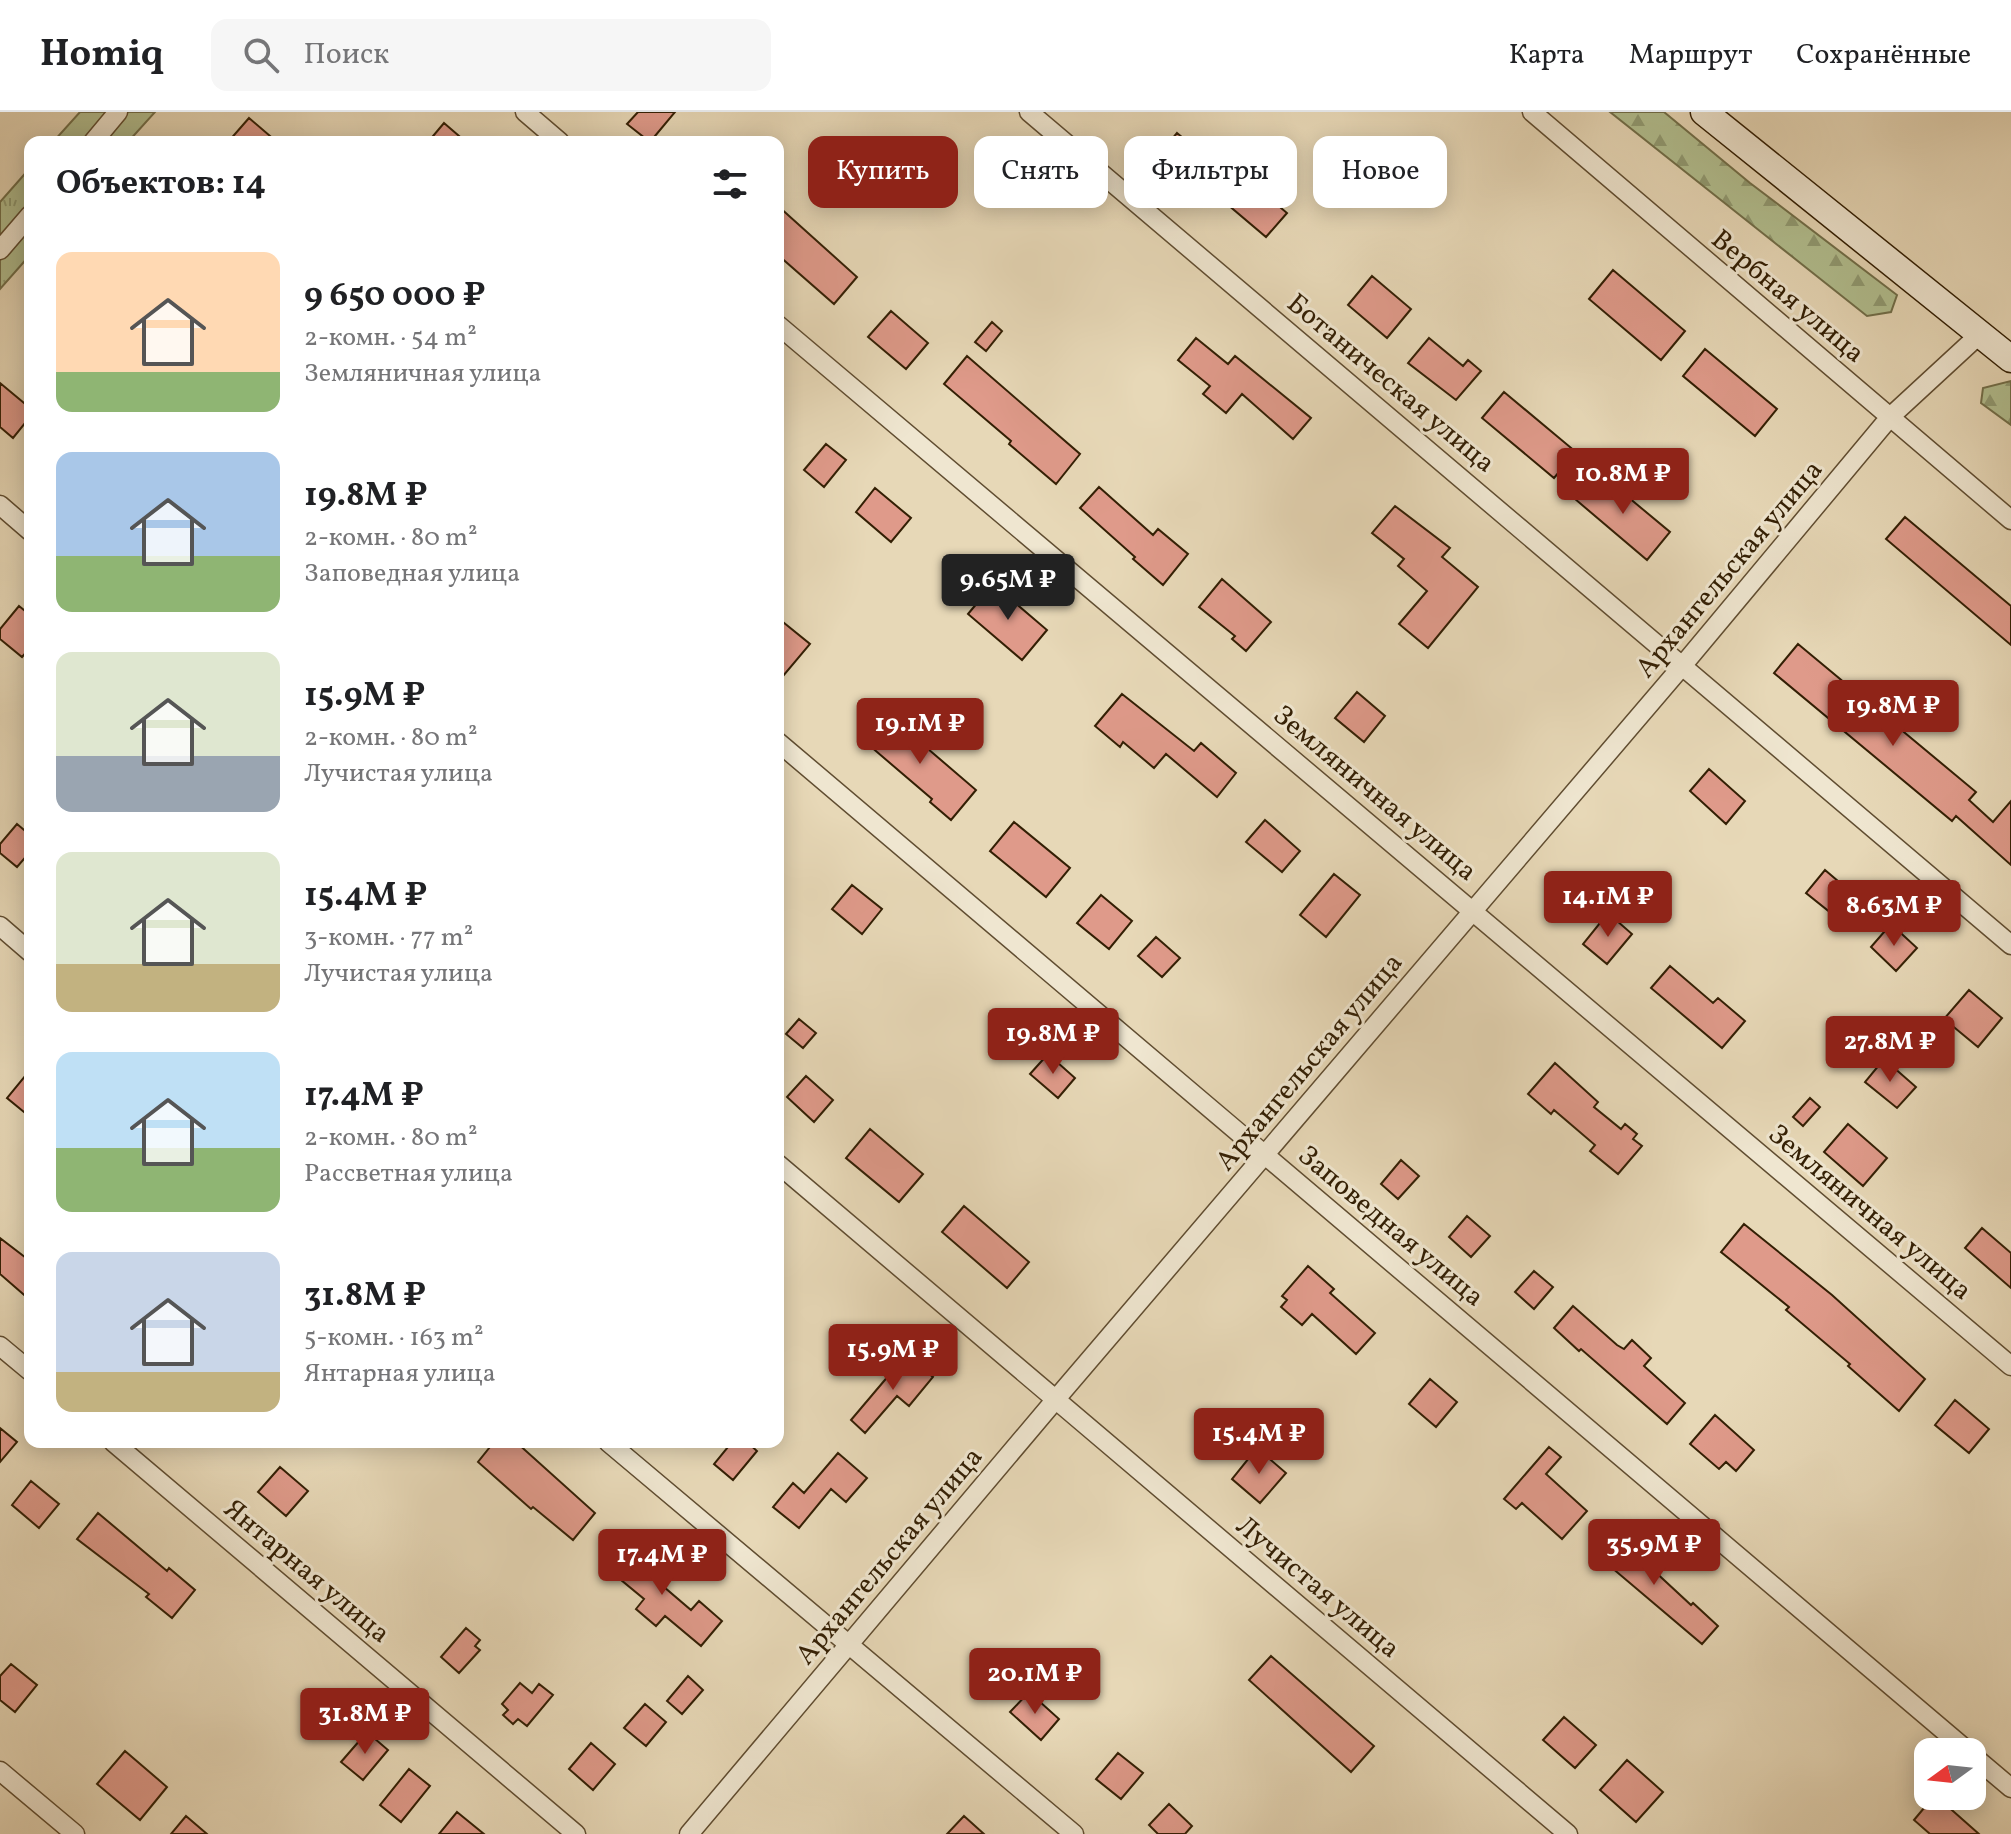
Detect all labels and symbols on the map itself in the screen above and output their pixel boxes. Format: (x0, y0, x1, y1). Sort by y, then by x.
street label: Вербная улица (1702, 221, 1873, 373)
street label: Ботаническая улица (1278, 285, 1503, 483)
pin: 10.8M ₽ (1549, 448, 1697, 516)
street label: Архангельская улица (1627, 452, 1833, 687)
pin: 9.65M ₽ (934, 554, 1082, 622)
pin: 19.8M ₽ (1819, 680, 1967, 748)
street label: Земляничная улица (1264, 697, 1485, 891)
pin: 19.1M ₽ (846, 698, 994, 766)
pin: 14.1M ₽ (1534, 871, 1682, 939)
pin: 8.63M ₽ (1820, 880, 1968, 948)
street label: Архангельская улица (1207, 945, 1413, 1180)
pin: 19.8M ₽ (979, 1008, 1127, 1076)
pin: 27.8M ₽ (1816, 1016, 1964, 1084)
street label: Земляничная улица (1759, 1116, 1980, 1310)
street label: Заповедная улица (1289, 1137, 1492, 1317)
pin: 15.9M ₽ (819, 1324, 967, 1392)
pin: 15.4M ₽ (1185, 1408, 1333, 1476)
street label: Архангельская улица (787, 1439, 993, 1674)
street label: Янтарная улица (215, 1491, 398, 1653)
street label: Лучистая улица (1227, 1508, 1408, 1668)
pin: 35.9M ₽ (1580, 1519, 1728, 1587)
pin: 17.4M ₽ (588, 1529, 736, 1597)
pin: 20.1M ₽ (961, 1648, 1109, 1716)
pin: 31.8M ₽ (291, 1688, 439, 1756)
north arrow (1914, 1738, 1986, 1810)

